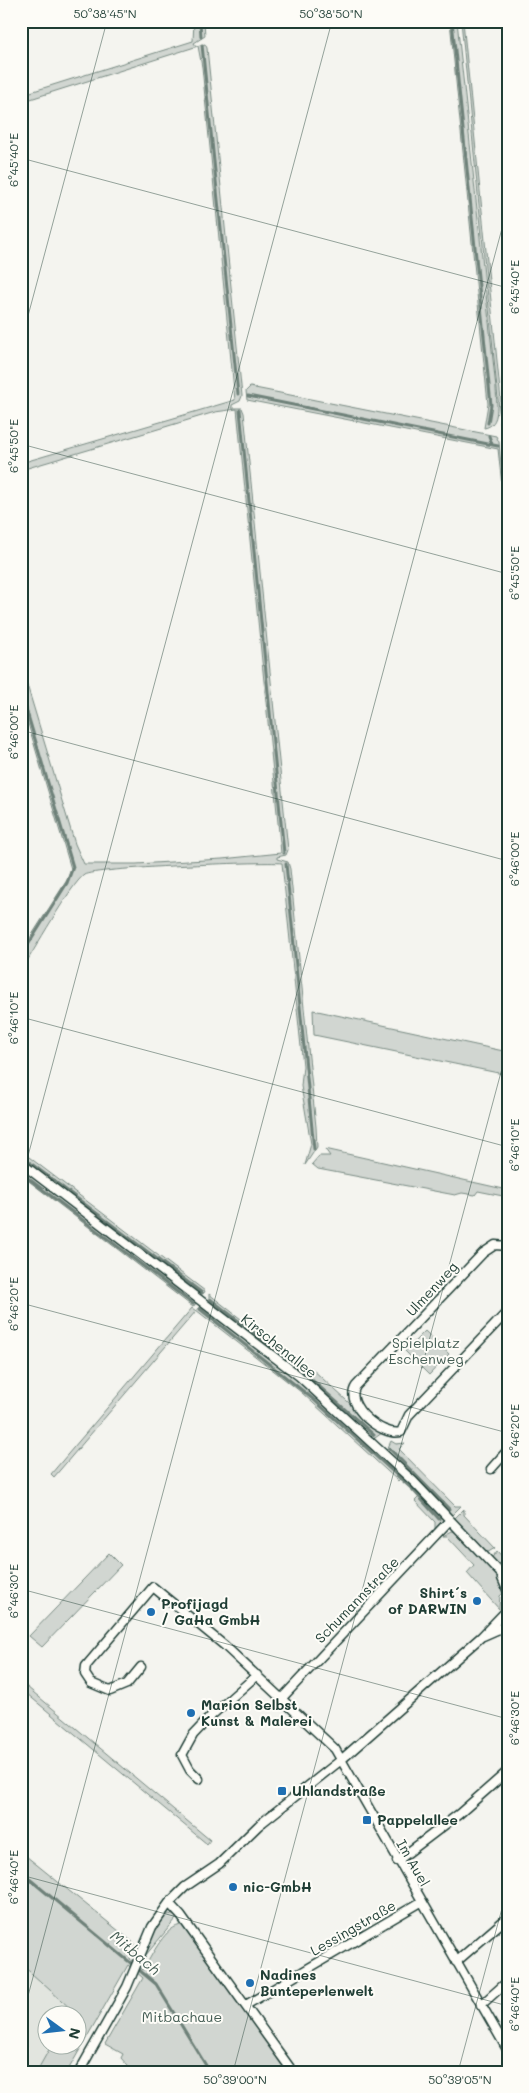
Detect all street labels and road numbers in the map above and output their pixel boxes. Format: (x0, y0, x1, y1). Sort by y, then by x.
street label: Ulmenweg (401, 1257, 462, 1320)
street label: Kirschenallee (237, 1309, 321, 1382)
street label: Schumannstraße (310, 1552, 403, 1647)
street label: Im Auel (392, 1836, 434, 1890)
street label: Lessingstraße (306, 1895, 399, 1960)

